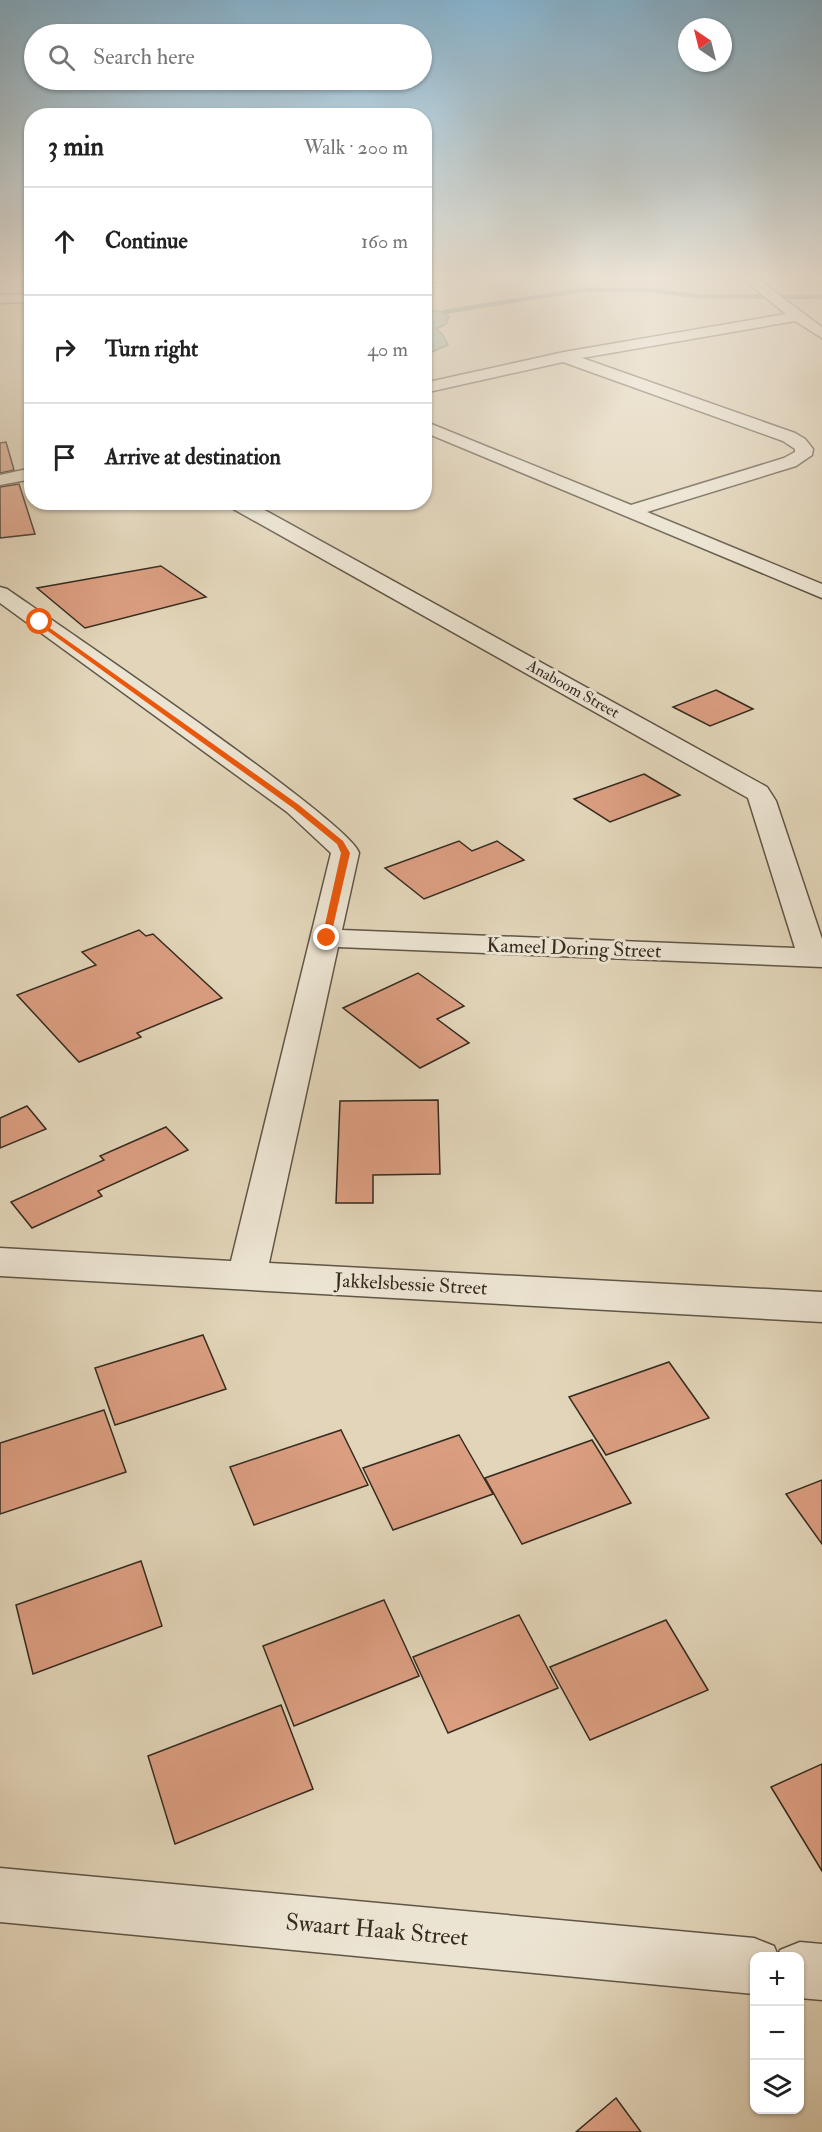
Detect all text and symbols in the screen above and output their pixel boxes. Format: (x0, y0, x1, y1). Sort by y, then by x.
north arrow (678, 18, 732, 72)
search box (24, 24, 432, 90)
icon: search (45, 41, 78, 74)
text: Search here (93, 43, 195, 71)
text: 3 min (48, 131, 104, 163)
text: Walk · 200 m (304, 135, 408, 160)
icon: ahead (48, 225, 81, 258)
text: Continue (105, 227, 188, 255)
text: 160 m (361, 229, 408, 254)
icon: right (48, 333, 81, 366)
text: Turn right (105, 335, 198, 363)
text: 40 m (367, 337, 408, 362)
icon: arrive (48, 441, 81, 474)
text: Arrive at destination (105, 443, 281, 471)
route start (26, 608, 52, 634)
street label: Anaboom Street (522, 655, 623, 723)
route end (313, 924, 339, 950)
street label: Kameel Doring Street (486, 932, 662, 964)
street label: Jakkelsbessie Street (333, 1267, 488, 1301)
street label: Swaart Haak Street (284, 1907, 470, 1953)
map controls (750, 1952, 804, 2114)
button: + (750, 1952, 804, 2006)
button: − (750, 2006, 804, 2060)
button: layers (750, 2060, 804, 2114)

